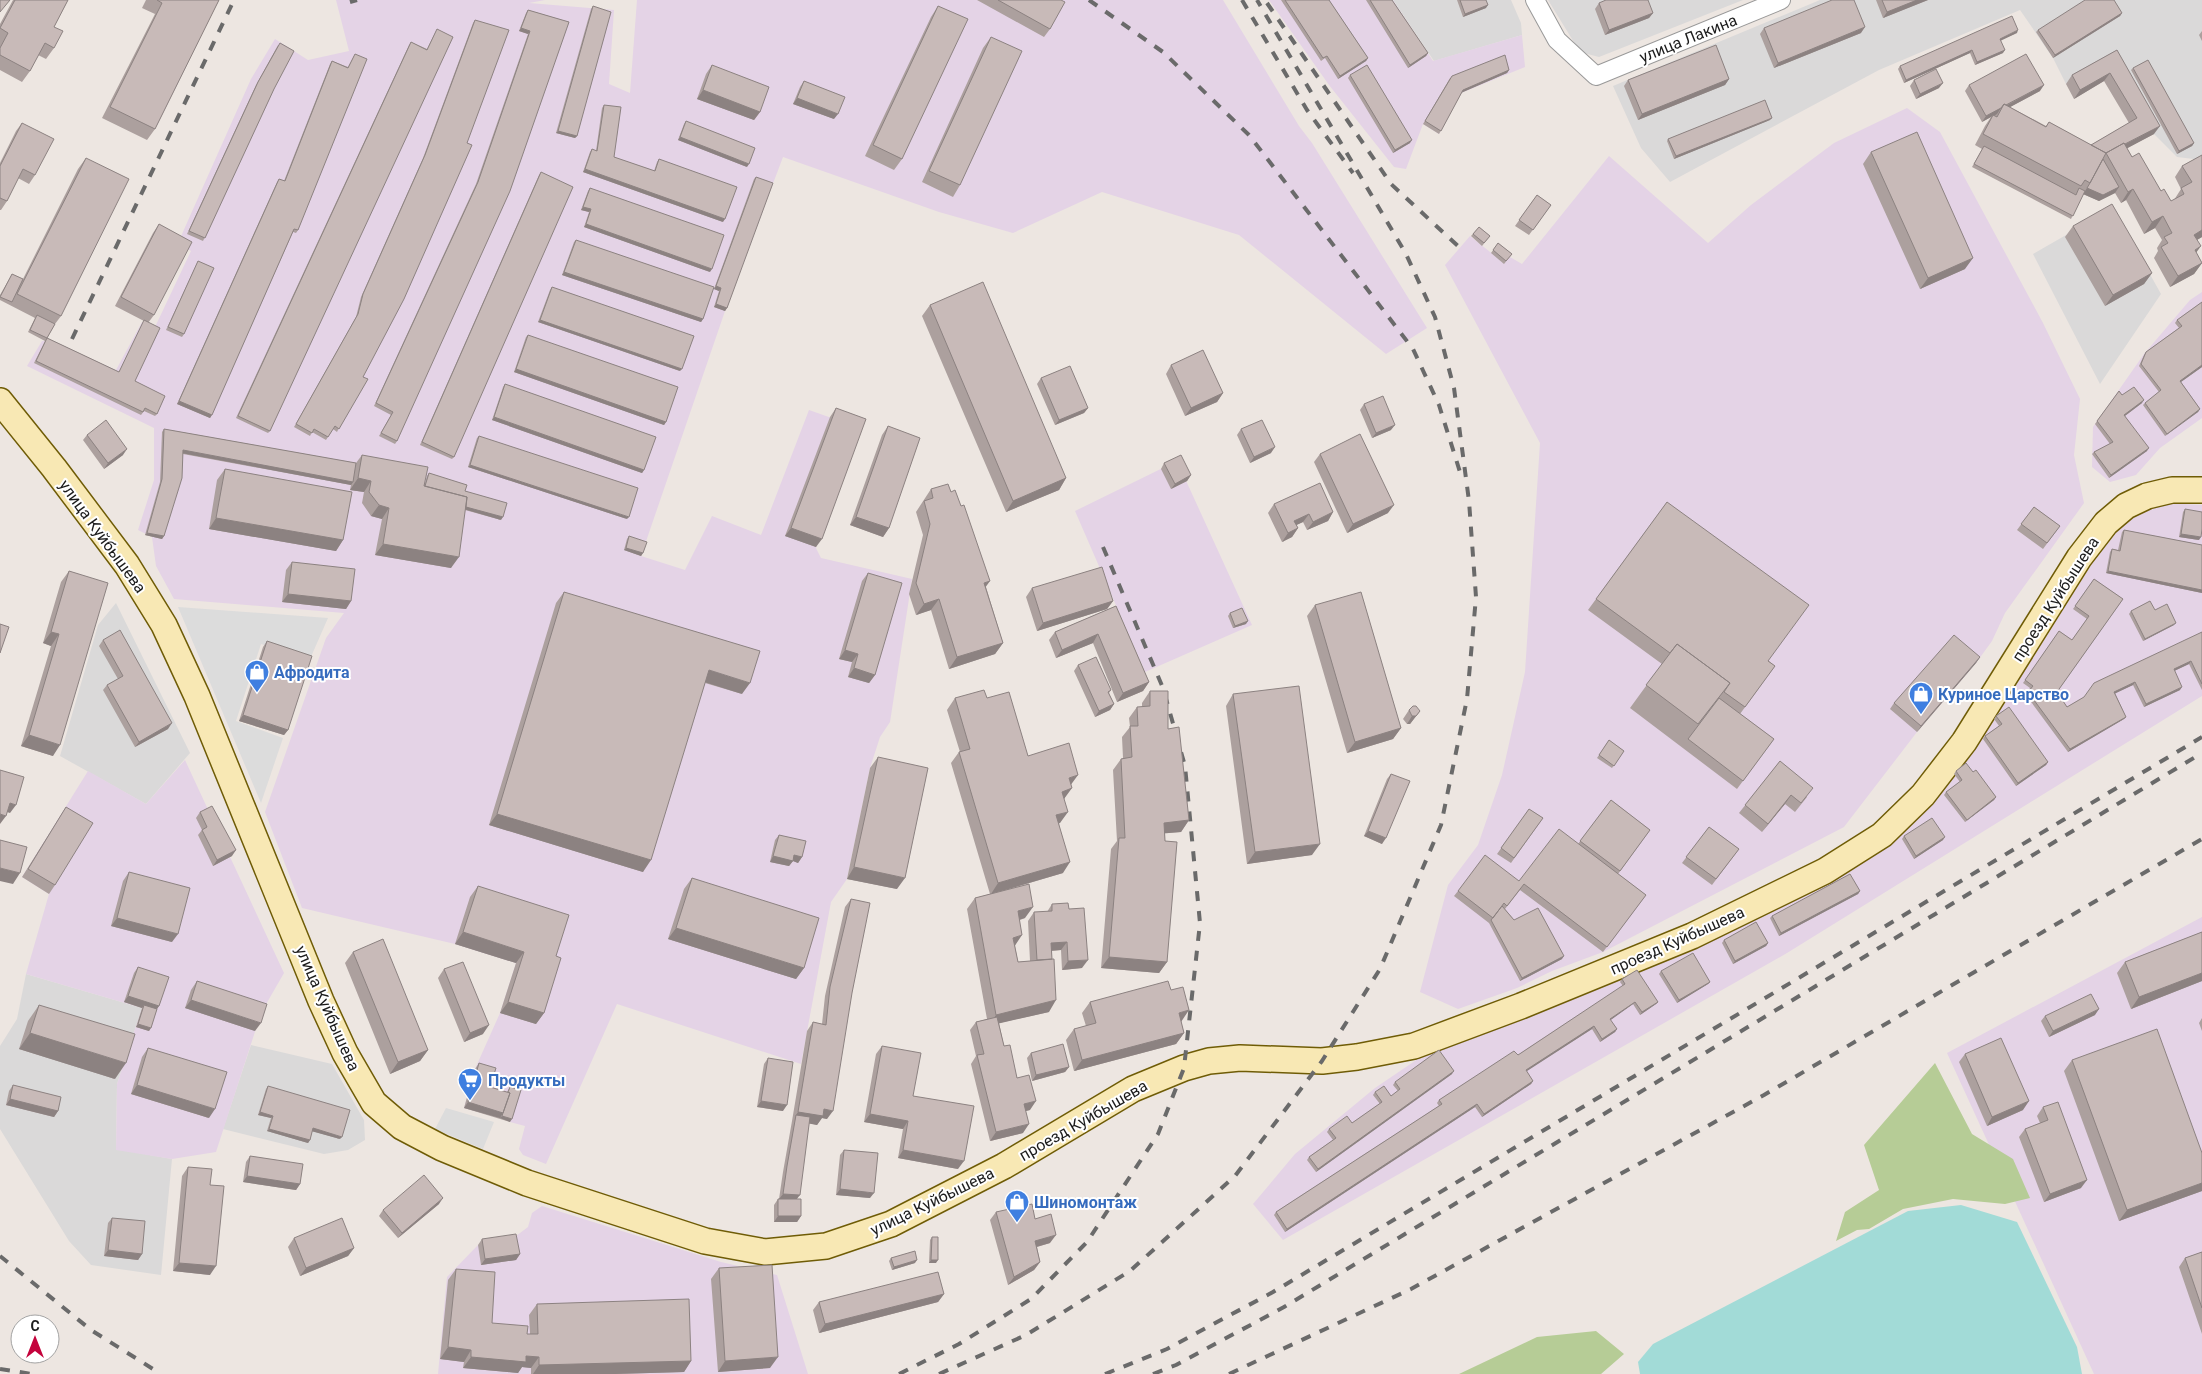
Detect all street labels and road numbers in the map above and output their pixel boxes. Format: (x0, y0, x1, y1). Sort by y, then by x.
street label: улица Лакина (1637, 10, 1740, 67)
street label: улица Куйбышева (55, 476, 150, 597)
street label: проезд Куйбышева (2008, 533, 2103, 665)
street label: проезд Куйбышева (1607, 902, 1747, 979)
street label: улица Куйбышева (291, 943, 364, 1074)
street label: проезд Куйбышева (1016, 1076, 1151, 1165)
street label: улица Куйбышева (867, 1163, 997, 1240)

